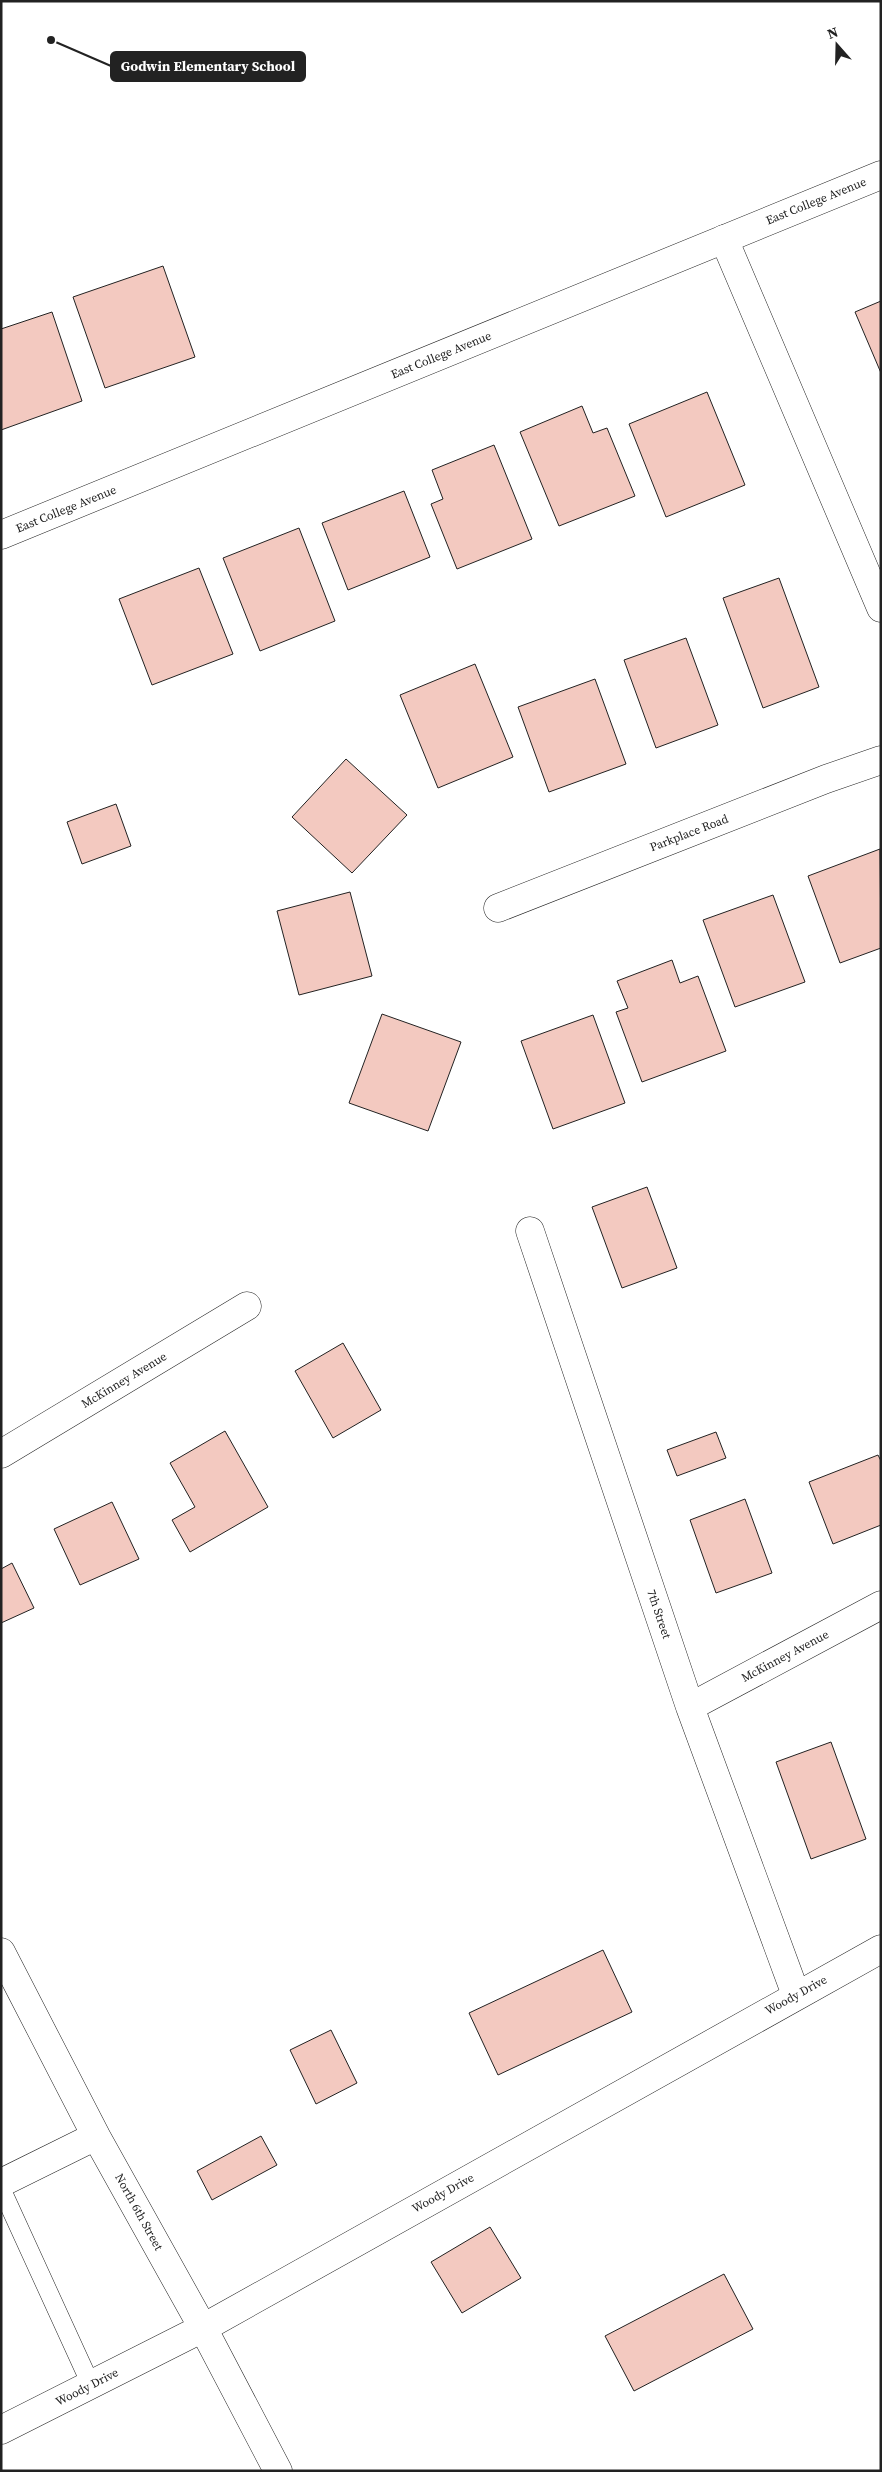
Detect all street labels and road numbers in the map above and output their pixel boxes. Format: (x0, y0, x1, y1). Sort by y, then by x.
street label: East College Avenue (763, 174, 869, 228)
street label: East College Avenue (388, 328, 494, 382)
street label: East College Avenue (13, 482, 119, 536)
street label: Parkplace Road (647, 811, 731, 855)
street label: McKinney Avenue (78, 1348, 170, 1412)
street label: 7th Street (643, 1587, 675, 1641)
street label: McKinney Avenue (739, 1626, 831, 1686)
street label: Woody Drive (762, 1971, 830, 2019)
street label: Woody Drive (409, 2169, 477, 2217)
street label: North 6th Street (111, 2171, 167, 2253)
street label: Woody Drive (53, 2364, 121, 2410)

